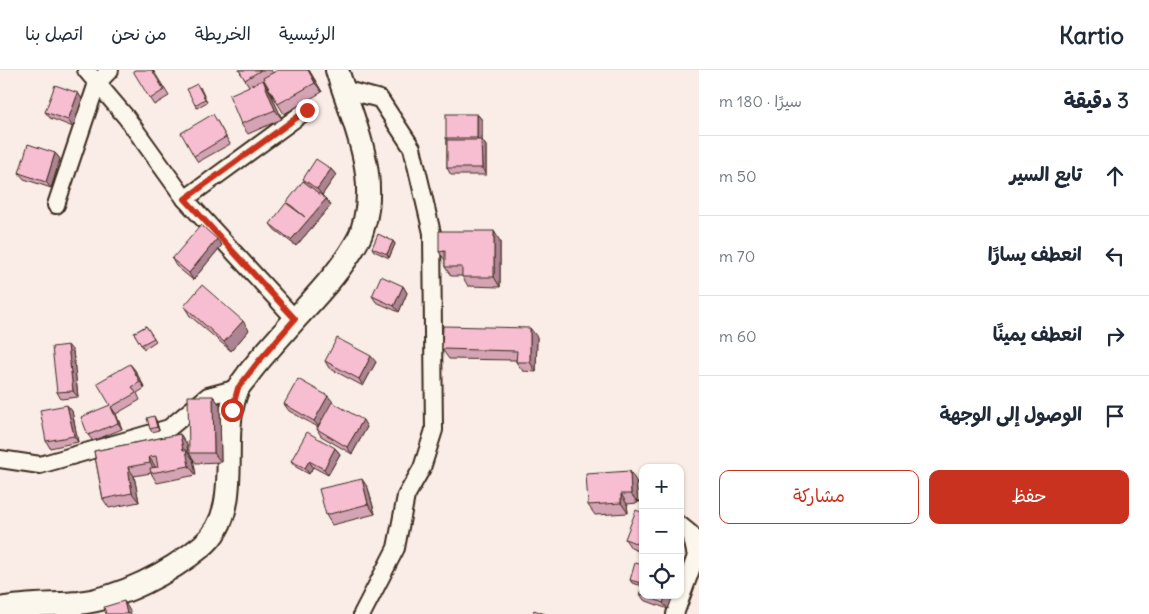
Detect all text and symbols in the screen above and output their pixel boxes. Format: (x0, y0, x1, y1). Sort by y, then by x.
text: Kartio (1059, 20, 1124, 50)
text: اتصل بنا (25, 22, 83, 45)
text: من نحن (111, 22, 167, 45)
text: الخريطة (195, 22, 251, 45)
text: الرئيسية (279, 22, 336, 45)
text: 3 دقيقة (1064, 87, 1129, 114)
text: سيرًا · 180 m (719, 91, 802, 111)
route end (296, 99, 319, 122)
text: تابع السير (1010, 162, 1082, 186)
icon: ahead (1101, 162, 1129, 190)
text: 50 m (719, 166, 757, 186)
text: انعطف يسارًا (988, 242, 1082, 266)
icon: left (1101, 242, 1129, 270)
text: 70 m (719, 246, 755, 266)
text: انعطف يمينًا (993, 322, 1082, 346)
icon: right (1101, 322, 1129, 350)
text: 60 m (719, 326, 757, 346)
route start (221, 399, 244, 422)
text: الوصول إلى الوجهة (939, 402, 1082, 426)
icon: arrive (1101, 402, 1129, 430)
map controls (639, 464, 684, 599)
button: + (639, 464, 684, 509)
button: مشاركة (719, 470, 919, 524)
button: حفظ (929, 470, 1129, 524)
button: − (639, 509, 684, 554)
button: locate (639, 554, 684, 599)

